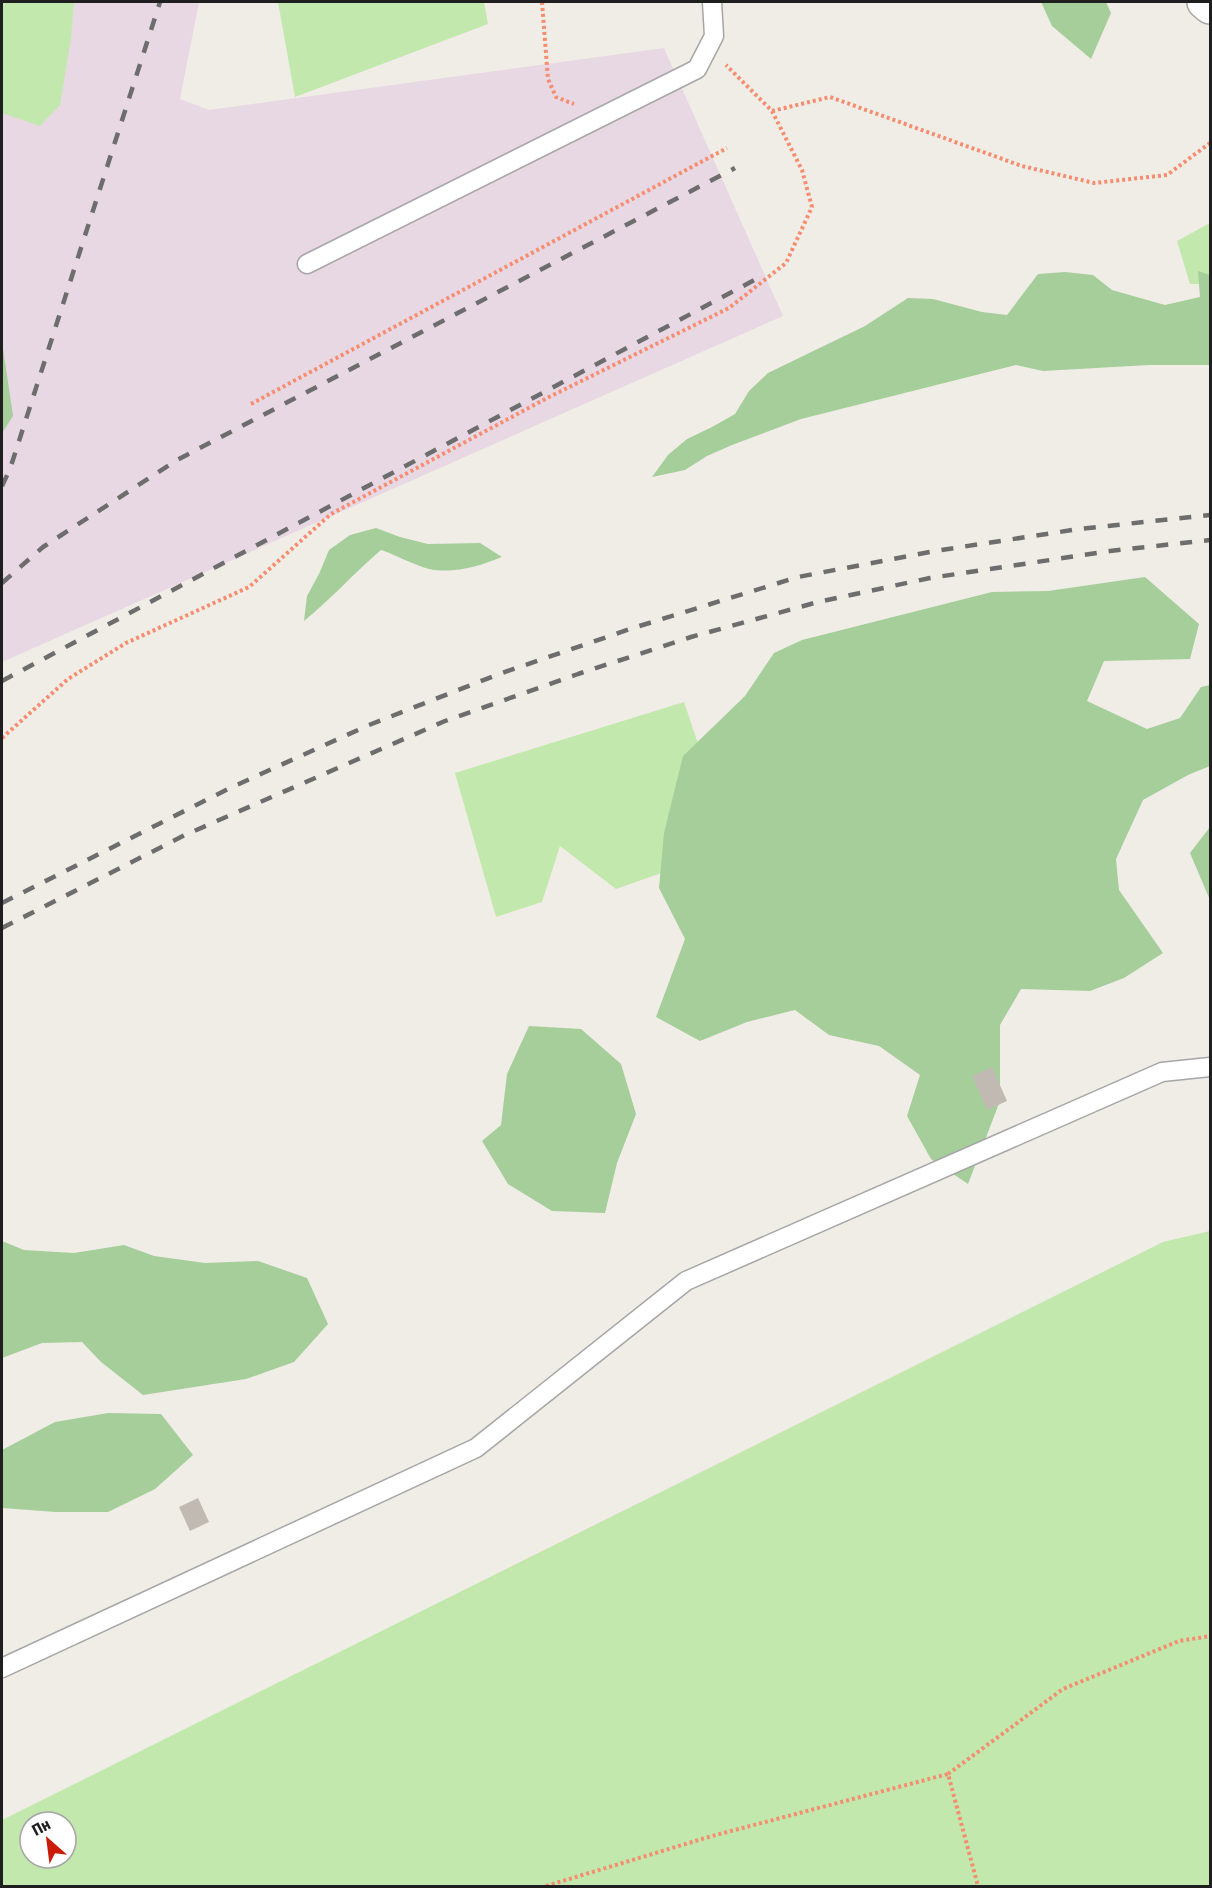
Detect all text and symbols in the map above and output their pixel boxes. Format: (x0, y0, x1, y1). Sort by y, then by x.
north arrow (18, 1810, 78, 1870)
text: Пн (29, 1815, 54, 1840)

